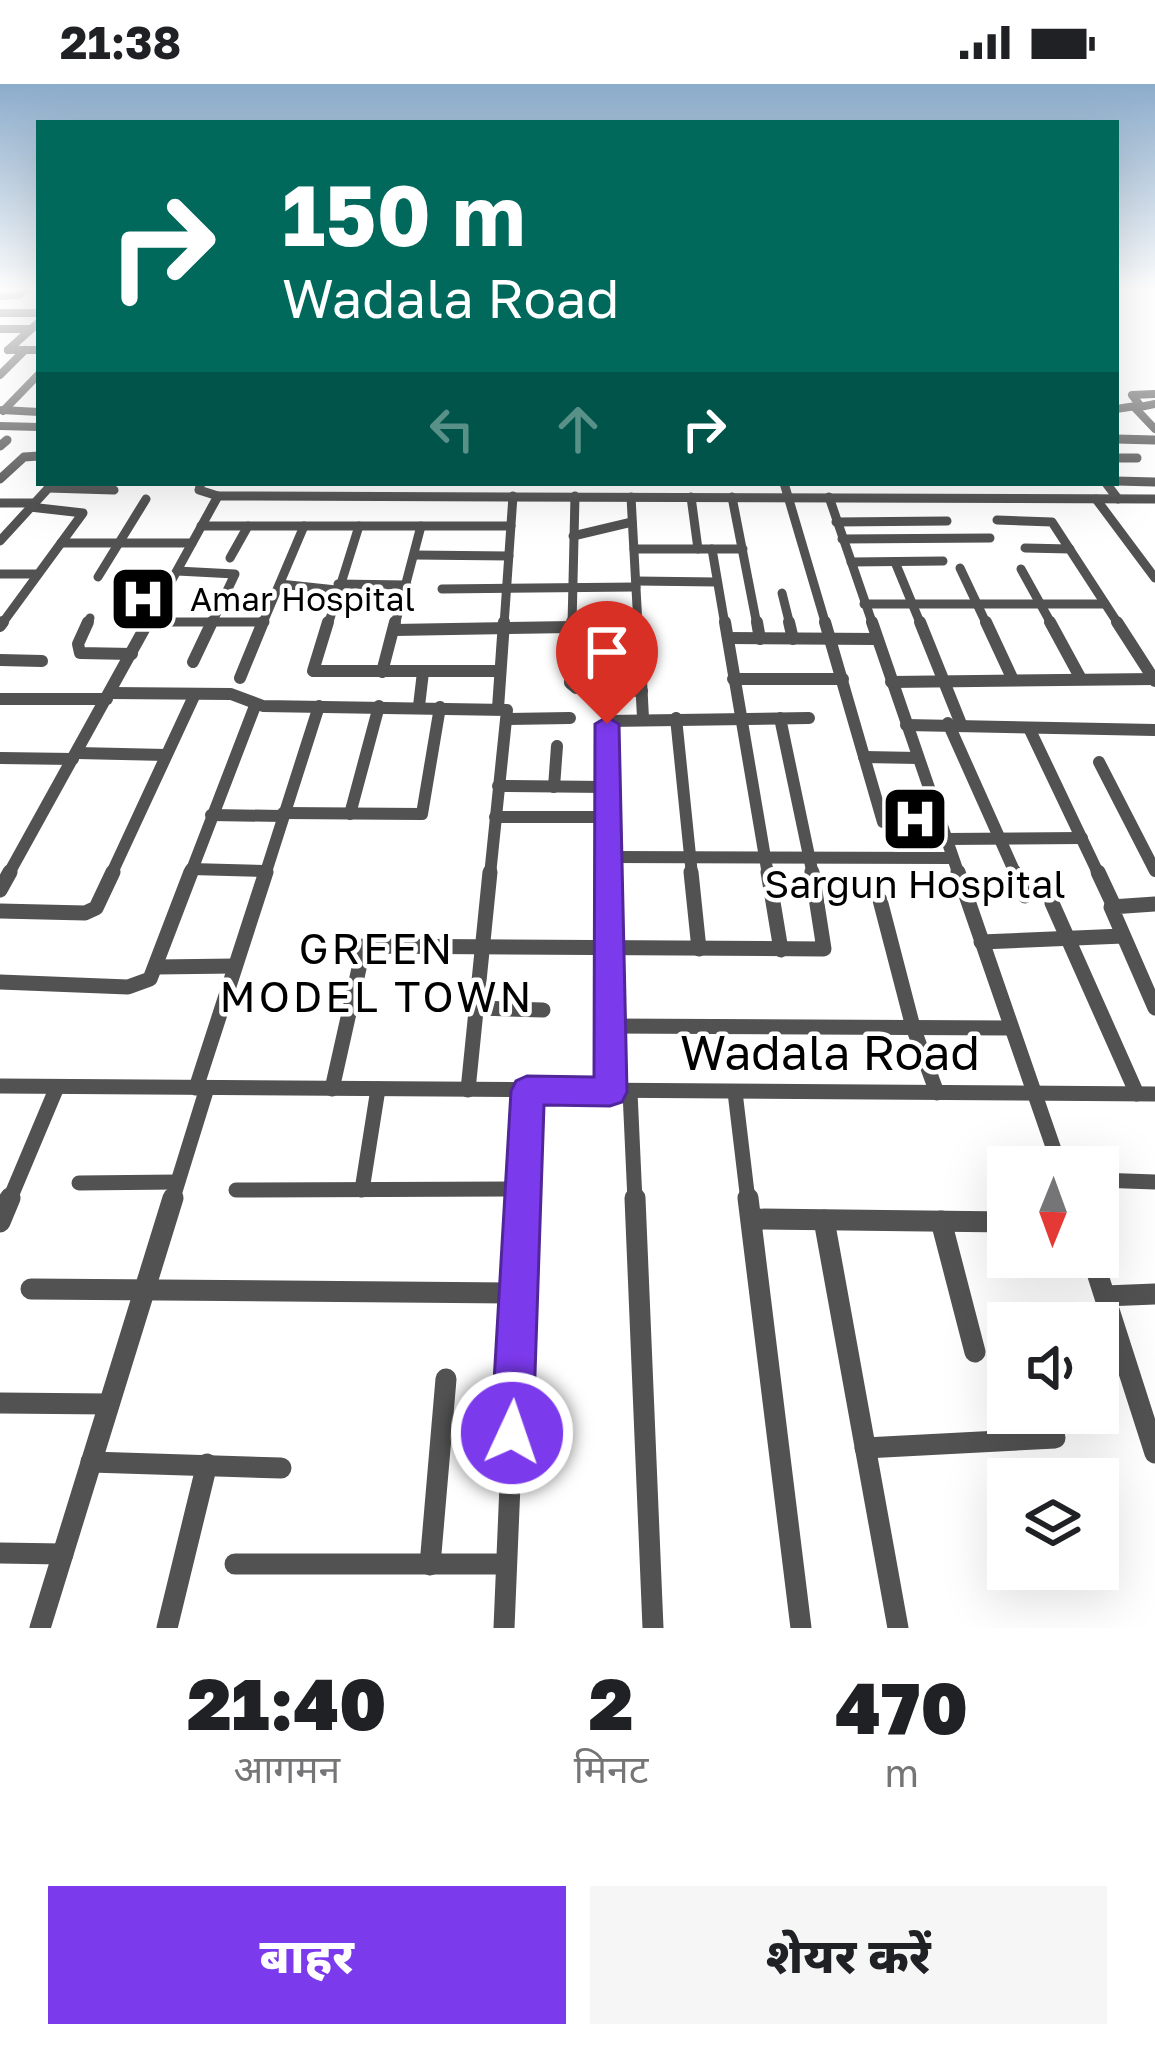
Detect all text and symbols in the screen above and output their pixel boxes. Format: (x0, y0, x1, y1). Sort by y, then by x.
text: 21:38 (60, 15, 181, 69)
text: 150 m (282, 164, 526, 264)
icon: right (84, 168, 240, 324)
text: Wadala Road (282, 265, 620, 330)
icon: left (419, 396, 485, 462)
icon: ahead (545, 396, 611, 462)
icon: right (671, 396, 737, 462)
hospital icon: Amar Hospital (108, 564, 178, 634)
place label: Amar Hospital (190, 579, 415, 618)
pin (556, 601, 658, 724)
icon: arrive (574, 619, 640, 685)
hospital icon: Sargun Hospital (880, 784, 950, 854)
place label: Sargun Hospital (764, 860, 1066, 907)
district label: GREEN MODEL TOWN (220, 923, 534, 1021)
street label: Wadala Road (680, 1023, 980, 1081)
north arrow (987, 1146, 1119, 1278)
map controls (987, 1146, 1119, 1590)
button: sound (987, 1302, 1119, 1434)
position arrow (449, 1370, 575, 1496)
button: layers (987, 1458, 1119, 1590)
text: 21:40 (187, 1659, 387, 1746)
text: 2 (589, 1659, 633, 1746)
text: 470 (835, 1663, 968, 1750)
text: आगमन (233, 1745, 340, 1792)
text: मिनट (574, 1745, 648, 1792)
text: m (884, 1749, 919, 1796)
button: बाहर (48, 1886, 566, 2024)
button: शेयर करें (590, 1886, 1107, 2024)

